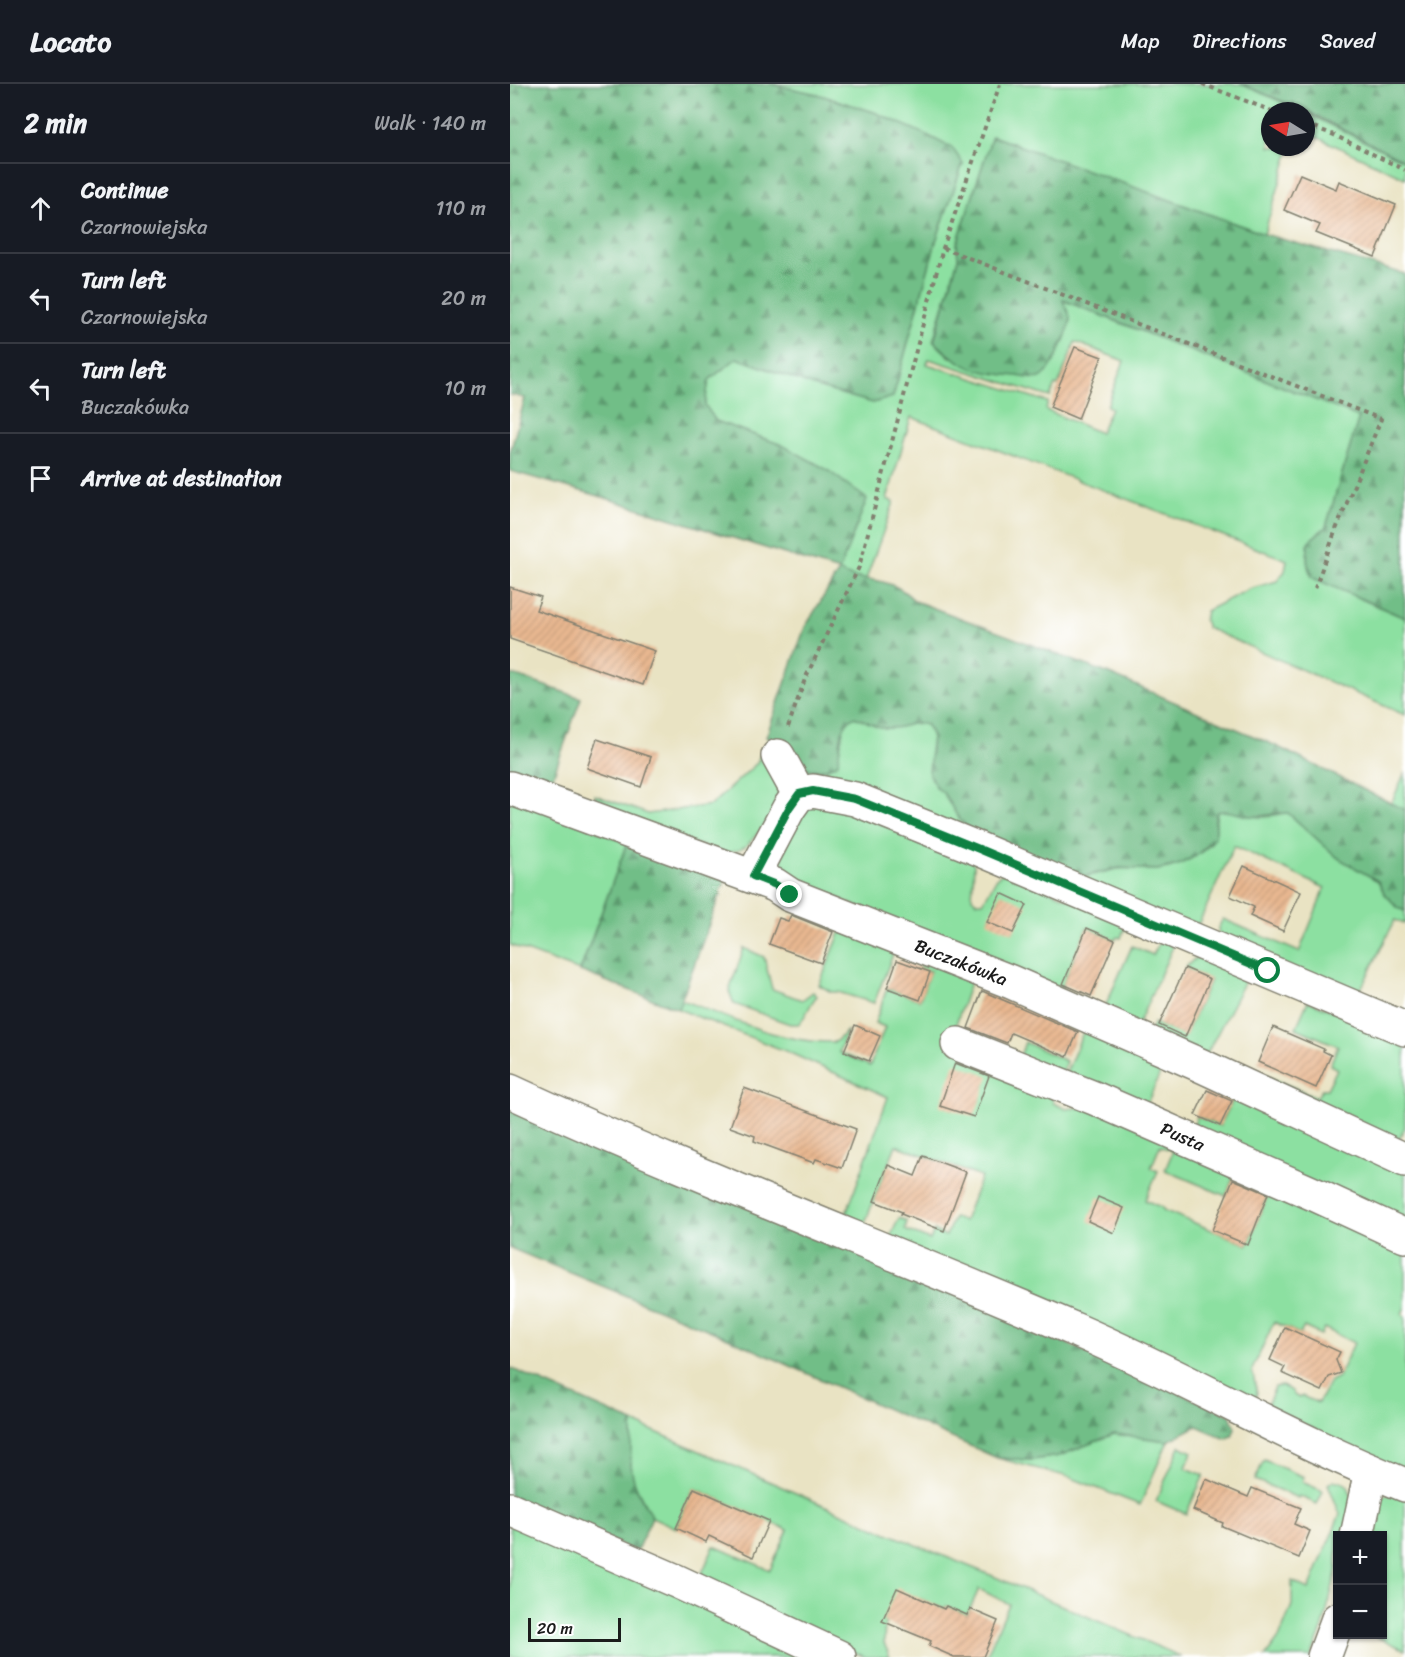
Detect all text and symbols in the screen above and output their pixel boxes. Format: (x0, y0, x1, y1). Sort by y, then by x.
text: Locato (30, 17, 111, 66)
text: Map (1121, 22, 1159, 60)
text: Directions (1192, 22, 1287, 60)
text: Saved (1320, 22, 1375, 60)
text: 2 min (24, 100, 87, 146)
north arrow (1261, 102, 1315, 156)
text: Walk · 140 m (374, 106, 486, 141)
text: Continue (81, 171, 169, 210)
text: 110 m (436, 191, 486, 226)
icon: ahead (24, 192, 57, 225)
text: Czarnowiejska (81, 210, 207, 245)
text: Turn left (81, 261, 166, 300)
text: 20 m (441, 281, 486, 316)
icon: left (24, 282, 57, 315)
text: Czarnowiejska (81, 300, 207, 335)
text: Turn left (81, 351, 166, 390)
text: 10 m (444, 371, 486, 406)
icon: left (24, 372, 57, 405)
text: Buczakówka (81, 390, 189, 425)
text: Arrive at destination (81, 459, 282, 498)
icon: arrive (24, 462, 57, 495)
route end (776, 881, 802, 907)
street label: Buczakówka (910, 930, 1012, 995)
route start (1254, 957, 1280, 983)
street label: Pusta (1155, 1113, 1211, 1161)
map controls (1333, 1531, 1387, 1639)
button: + (1333, 1531, 1387, 1585)
button: − (1333, 1585, 1387, 1639)
text: 20 m (537, 1614, 573, 1643)
scale bar (528, 1615, 621, 1642)

